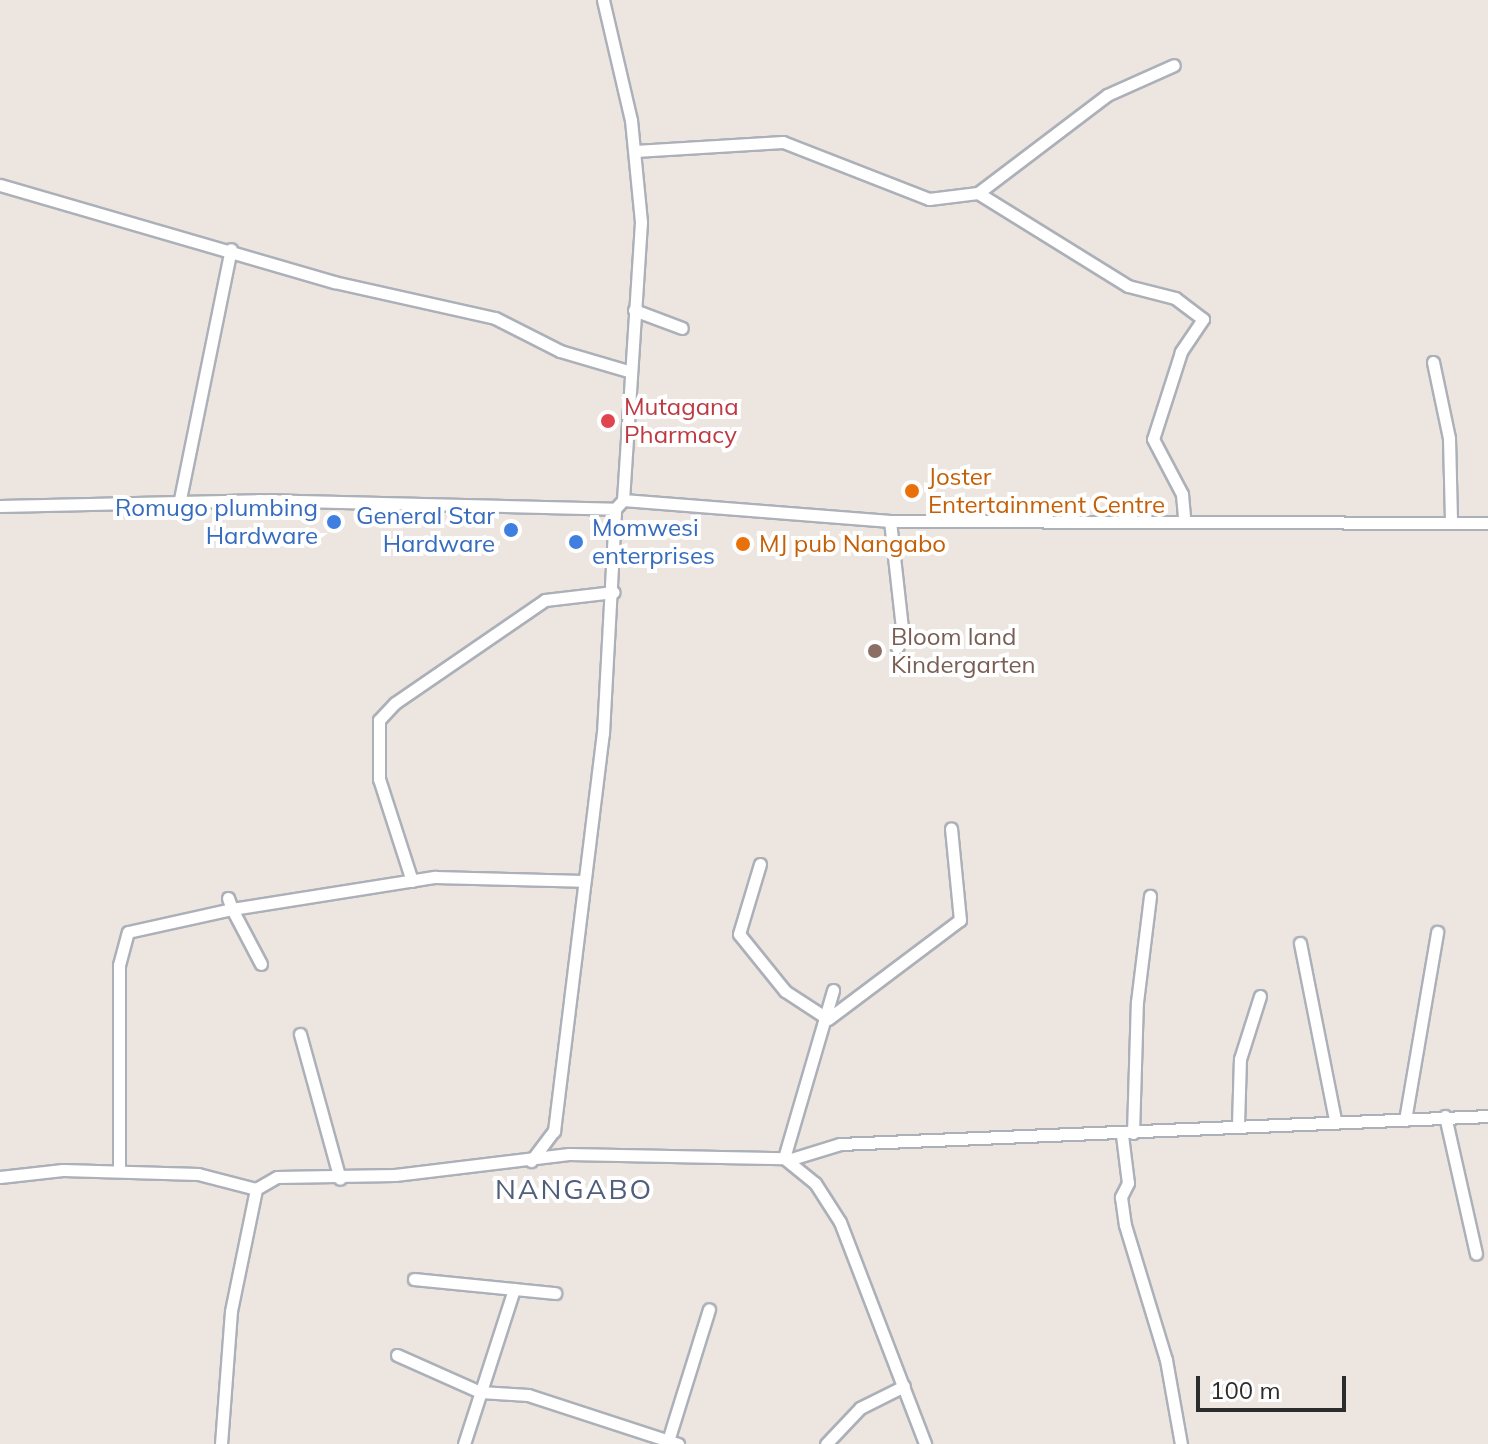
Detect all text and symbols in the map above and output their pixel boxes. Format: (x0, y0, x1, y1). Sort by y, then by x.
place label: Mutagana Pharmacy (624, 393, 739, 449)
marker: Mutagana Pharmacy (599, 412, 617, 430)
place label: Joster Entertainment Centre (928, 463, 1165, 519)
marker: Joster Entertainment Centre (903, 482, 921, 500)
place label: Romugo plumbing Hardware (115, 494, 318, 550)
place label: General Star Hardware (356, 502, 495, 558)
marker: Romugo plumbing Hardware (325, 513, 343, 531)
place label: Momwesi enterprises (592, 514, 715, 570)
marker: General Star Hardware (502, 521, 520, 539)
place label: MJ pub Nangabo (759, 530, 946, 558)
marker: Momwesi enterprises (567, 533, 585, 551)
marker: MJ pub Nangabo (734, 535, 752, 553)
place label: Bloom land Kindergarten (891, 623, 1036, 679)
marker: Bloom land Kindergarten (866, 642, 884, 660)
district label: NANGABO (495, 1172, 653, 1206)
scale bar (1200, 1360, 1350, 1410)
text: 100 m (1210, 1375, 1281, 1405)

